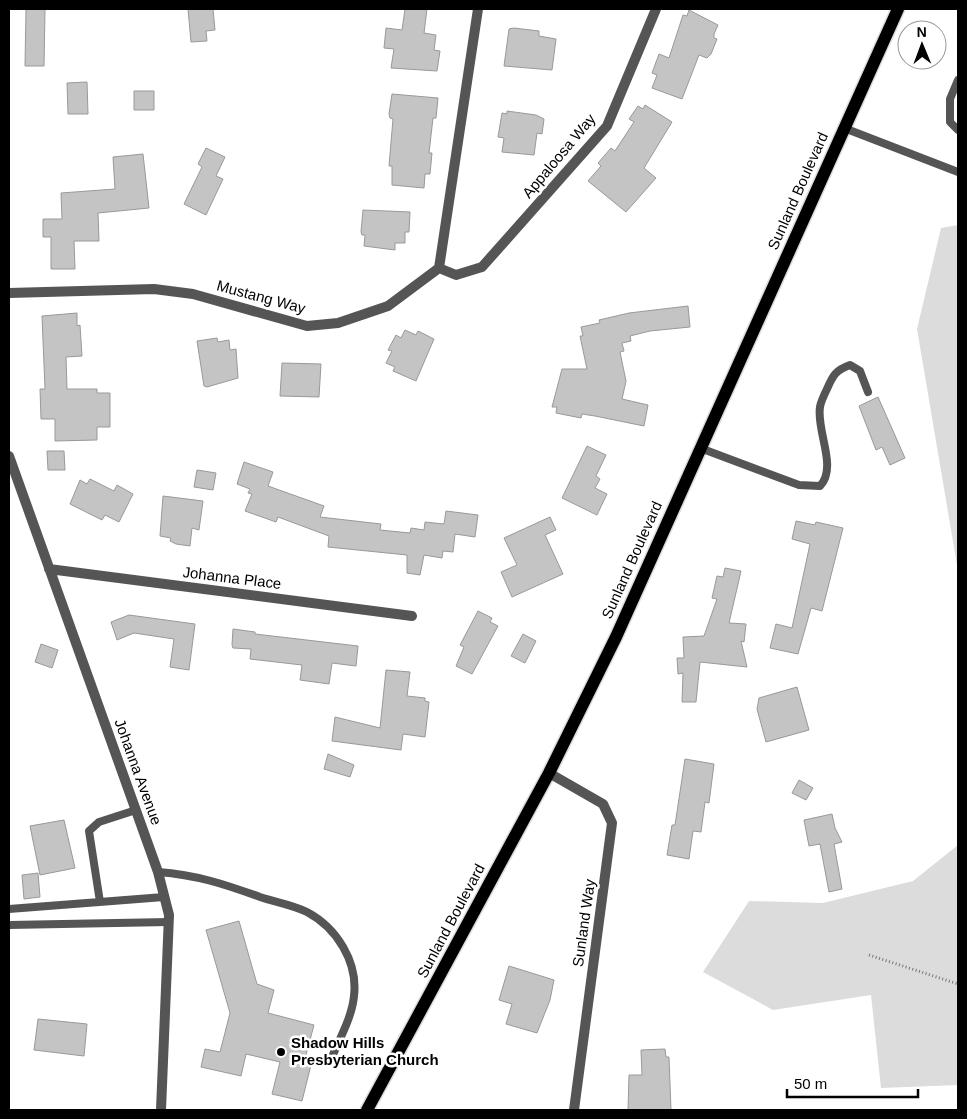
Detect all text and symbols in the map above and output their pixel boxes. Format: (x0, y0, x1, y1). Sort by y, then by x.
north arrow (897, 20, 947, 70)
text: N (917, 24, 927, 40)
street label: Appaloosa Way (519, 110, 599, 201)
street label: Sunland Boulevard (764, 129, 831, 252)
street label: Mustang Way (215, 277, 308, 317)
street label: Sunland Boulevard (598, 498, 665, 621)
street label: Johanna Place (182, 563, 282, 592)
street label: Johanna Avenue (111, 717, 166, 827)
street label: Sunland Boulevard (413, 861, 488, 981)
street label: Sunland Way (569, 877, 598, 968)
place label: Shadow Hills Presbyterian Church (291, 1034, 439, 1068)
marker: Shadow Hills Presbyterian Church (275, 1046, 287, 1058)
scale bar (787, 1066, 918, 1098)
text: 50 m (794, 1075, 827, 1092)

